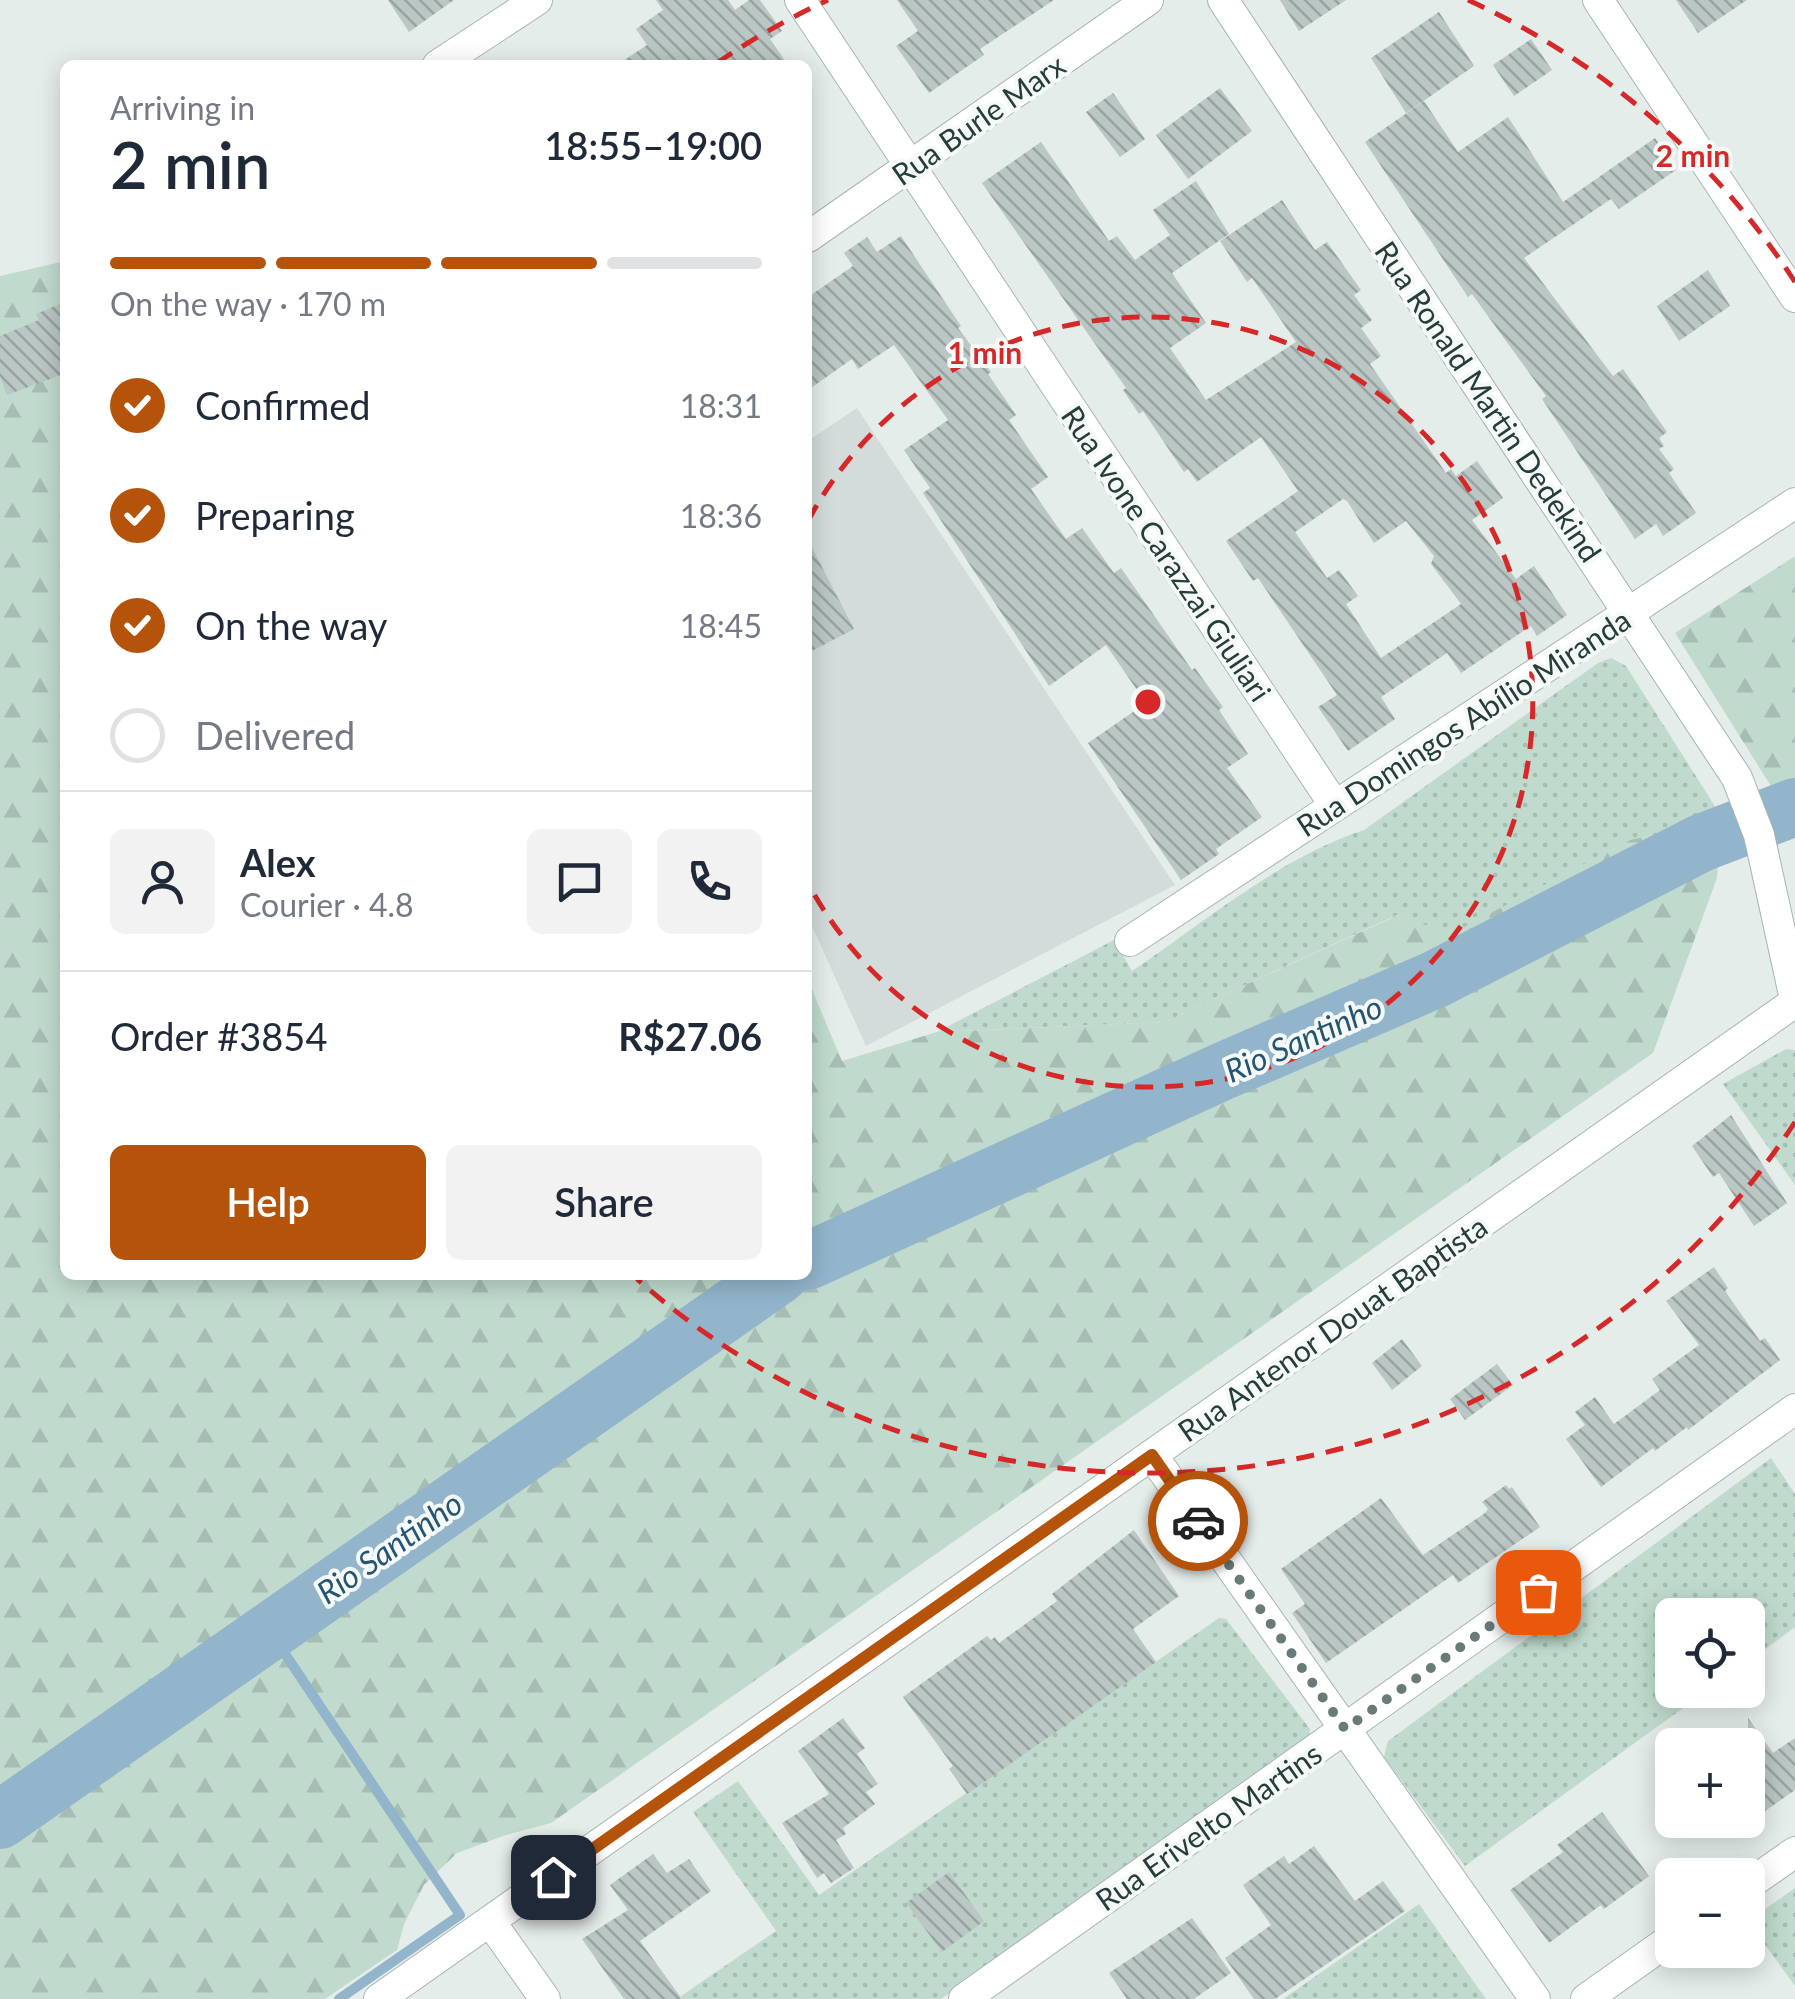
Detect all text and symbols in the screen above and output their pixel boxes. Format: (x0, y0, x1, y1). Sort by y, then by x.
street label: Rua Burle Marx (885, 46, 1072, 192)
text: Arriving in (110, 88, 255, 127)
text: 18:55–19:00 (544, 122, 762, 168)
text: 2 min (110, 125, 270, 203)
text: 2 min (1656, 137, 1730, 173)
street label: Rua Ronald Martin Dedekind (1368, 234, 1610, 568)
text: On the way · 170 m (110, 284, 386, 323)
text: 1 min (948, 334, 1022, 370)
icon: check (110, 378, 165, 433)
text: Confirmed (195, 382, 371, 428)
text: 18:31 (680, 386, 762, 425)
street label: Rua Ivone Carazzai Giuliari (1055, 399, 1279, 707)
icon: check (110, 488, 165, 543)
text: Preparing (195, 492, 355, 538)
text: 18:36 (680, 496, 762, 535)
icon: check (110, 598, 165, 653)
street label: Rua Domingos Abílio Miranda (1289, 601, 1637, 843)
text: On the way (195, 602, 387, 648)
text: 18:45 (680, 606, 762, 645)
centre of rings (1130, 684, 1166, 720)
text: Delivered (195, 712, 355, 758)
button: person (110, 829, 215, 934)
button: chat (527, 829, 632, 934)
button: phone (657, 829, 762, 934)
text: Alex (240, 839, 316, 885)
text: Courier · 4.8 (240, 885, 414, 924)
water label: Rio Santinho (1218, 986, 1388, 1090)
text: Order #3854 (110, 1013, 327, 1059)
text: R$27.06 (618, 1013, 762, 1059)
button: Help (110, 1145, 426, 1260)
button: Share (446, 1145, 762, 1260)
street label: Rua Antenor Douat Baptista (1171, 1207, 1493, 1449)
courier (1148, 1471, 1248, 1571)
water label: Rio Santinho (309, 1483, 469, 1611)
icon: car (1171, 1494, 1226, 1549)
pin (1496, 1550, 1581, 1635)
icon: bag (1511, 1565, 1566, 1620)
map controls (1655, 1598, 1765, 1968)
button: locate (1655, 1598, 1765, 1708)
button: + (1655, 1728, 1765, 1838)
street label: Rua Erivelto Martins (1088, 1735, 1328, 1917)
pin (511, 1835, 596, 1920)
icon: home (526, 1850, 581, 1905)
button: − (1655, 1858, 1765, 1968)

